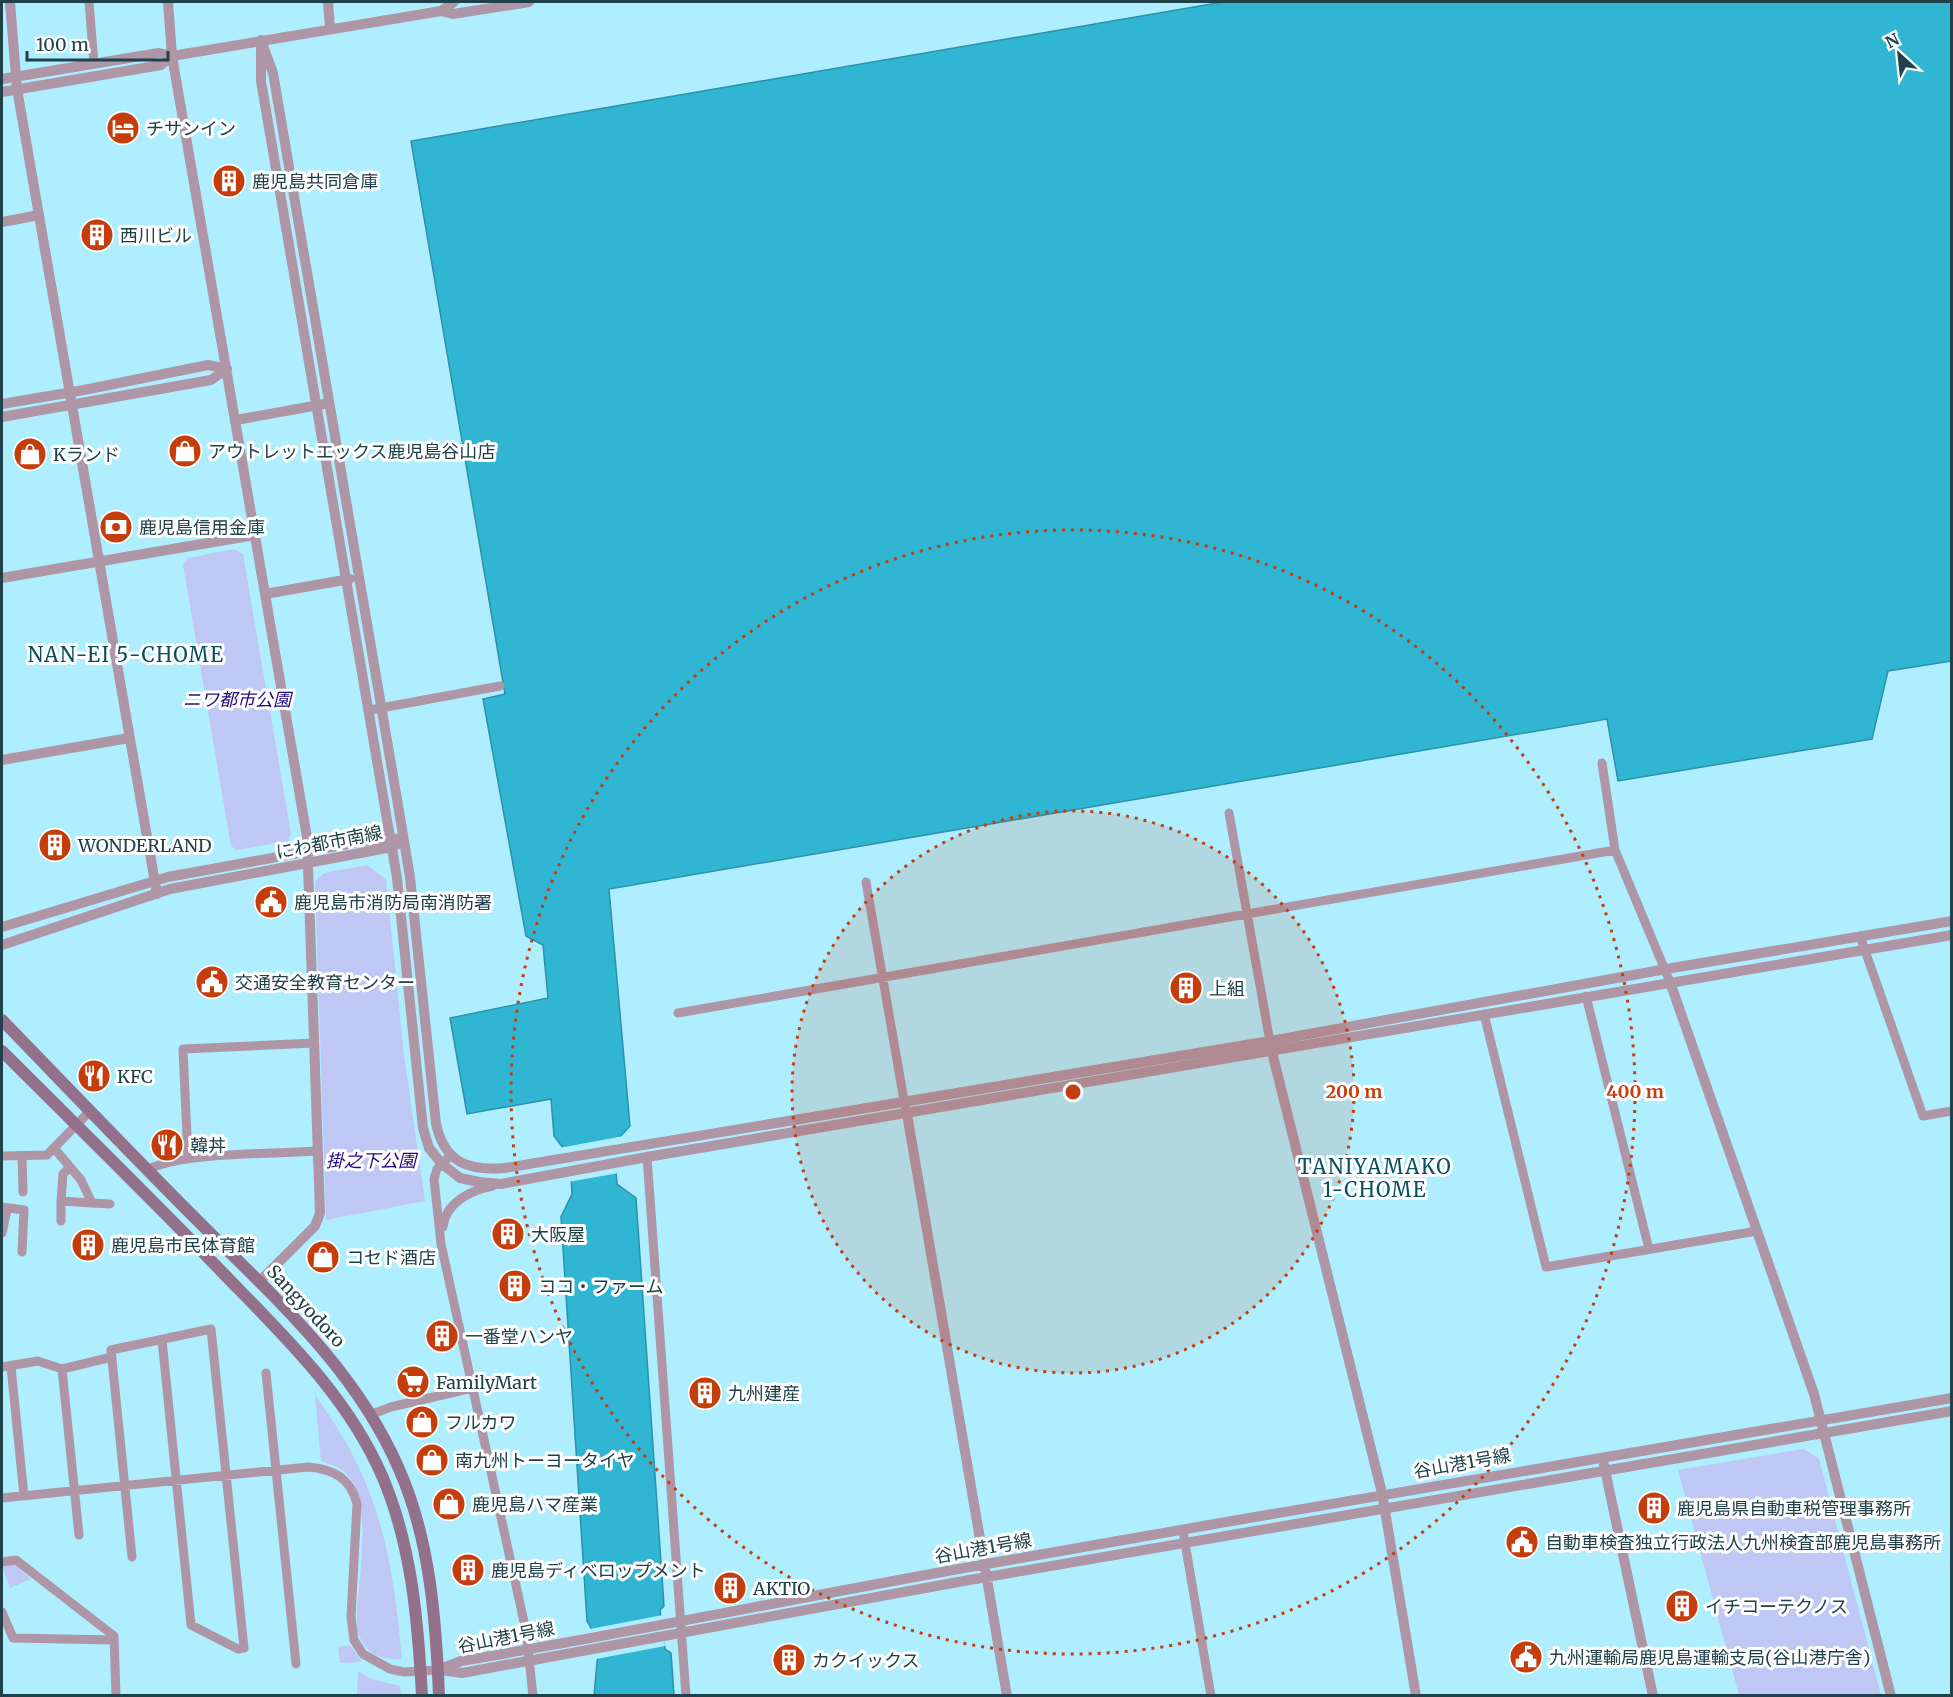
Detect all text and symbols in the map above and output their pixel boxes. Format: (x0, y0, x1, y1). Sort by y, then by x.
scale bar (27, 24, 168, 62)
north arrow (1869, 24, 1929, 84)
text: N (1882, 29, 1903, 52)
text: 100 m (36, 33, 89, 56)
hotel icon: チサンイン (105, 110, 141, 146)
place label: チサンイン (146, 117, 236, 140)
building icon: 鹿児島共同倉庫 (211, 163, 247, 199)
place label: 鹿児島共同倉庫 (252, 170, 378, 193)
building icon: 西川ビル (79, 217, 115, 253)
place label: 西川ビル (120, 224, 192, 247)
shop icon: アウトレットエックス鹿児島谷山店 (167, 433, 203, 469)
shop icon: Kランド (12, 436, 48, 472)
place label: アウトレットエックス鹿児島谷山店 (208, 440, 495, 463)
place label: Kランド (53, 443, 120, 466)
bank icon: 鹿児島信用金庫 (98, 509, 134, 545)
place label: 鹿児島信用金庫 (139, 516, 265, 539)
district label: NAN-EI 5-CHOME (28, 642, 224, 667)
park label: ニワ都市公園 (183, 688, 294, 711)
street label: にわ都市南線 (274, 820, 384, 864)
building icon: WONDERLAND (37, 827, 73, 863)
place label: WONDERLAND (77, 834, 212, 857)
public building icon: 鹿児島市消防局南消防署 (253, 884, 289, 920)
place label: 鹿児島市消防局南消防署 (294, 891, 492, 914)
public building icon: 交通安全教育センター (194, 964, 230, 1000)
building icon: 上組 (1168, 970, 1204, 1006)
place label: 交通安全教育センター (235, 971, 415, 994)
place label: 上組 (1209, 977, 1245, 1000)
restaurant icon: KFC (76, 1058, 112, 1094)
place label: KFC (117, 1065, 153, 1088)
text: 200 m (1326, 1080, 1382, 1103)
text: 400 m (1606, 1080, 1664, 1103)
centre of rings (1063, 1082, 1083, 1102)
restaurant icon: 韓丼 (149, 1127, 185, 1163)
place label: 韓丼 (190, 1134, 226, 1157)
park label: 掛之下公園 (326, 1149, 419, 1172)
district label: TANIYAMAKO 1-CHOME (1298, 1154, 1452, 1202)
building icon: 大阪屋 (490, 1216, 526, 1252)
place label: 大阪屋 (531, 1223, 585, 1246)
building icon: 鹿児島市民体育館 (70, 1227, 106, 1263)
place label: 鹿児島市民体育館 (111, 1234, 255, 1257)
shop icon: コセド酒店 (305, 1239, 341, 1275)
place label: コセド酒店 (346, 1246, 436, 1269)
street label: Sangyodoro (262, 1260, 350, 1352)
building icon: ココ・ファーム (497, 1268, 533, 1304)
place label: ココ・ファーム (538, 1275, 663, 1298)
building icon: 一番堂ハンヤ (424, 1318, 460, 1354)
place label: 一番堂ハンヤ (465, 1325, 573, 1348)
supermarket icon: FamilyMart (395, 1364, 431, 1400)
place label: FamilyMart (436, 1371, 537, 1394)
building icon: 九州建産 (687, 1375, 723, 1411)
place label: 九州建産 (728, 1382, 800, 1405)
shop icon: フルカワ (404, 1404, 440, 1440)
place label: フルカワ (445, 1411, 516, 1434)
shop icon: 南九州トーヨータイヤ (414, 1442, 450, 1478)
street label: 谷山港1号線 (1412, 1443, 1512, 1483)
place label: 南九州トーヨータイヤ (455, 1449, 634, 1472)
shop icon: 鹿児島ハマ産業 (431, 1486, 467, 1522)
building icon: 鹿児島県自動車税管理事務所 (1636, 1490, 1672, 1526)
place label: 鹿児島ハマ産業 (472, 1493, 598, 1516)
place label: 鹿児島県自動車税管理事務所 (1677, 1497, 1911, 1520)
public building icon: 自動車検査独立行政法人九州検査部鹿児島事務所 (1504, 1524, 1540, 1560)
street label: 谷山港1号線 (933, 1528, 1033, 1568)
place label: 自動車検査独立行政法人九州検査部鹿児島事務所 (1545, 1531, 1941, 1554)
building icon: 鹿児島ディベロップメント (450, 1552, 486, 1588)
place label: 鹿児島ディベロップメント (491, 1559, 706, 1582)
building icon: AKTIO (712, 1570, 748, 1606)
place label: AKTIO (752, 1577, 810, 1600)
building icon: イチコーテクノス (1664, 1588, 1700, 1624)
place label: イチコーテクノス (1705, 1595, 1848, 1618)
street label: 谷山港1号線 (456, 1616, 556, 1658)
public building icon: 九州運輸局鹿児島運輸支局(谷山港庁舎) (1508, 1639, 1544, 1675)
building icon: カクイックス (771, 1642, 807, 1678)
place label: 九州運輸局鹿児島運輸支局(谷山港庁舎) (1549, 1646, 1870, 1669)
place label: カクイックス (812, 1649, 919, 1672)

